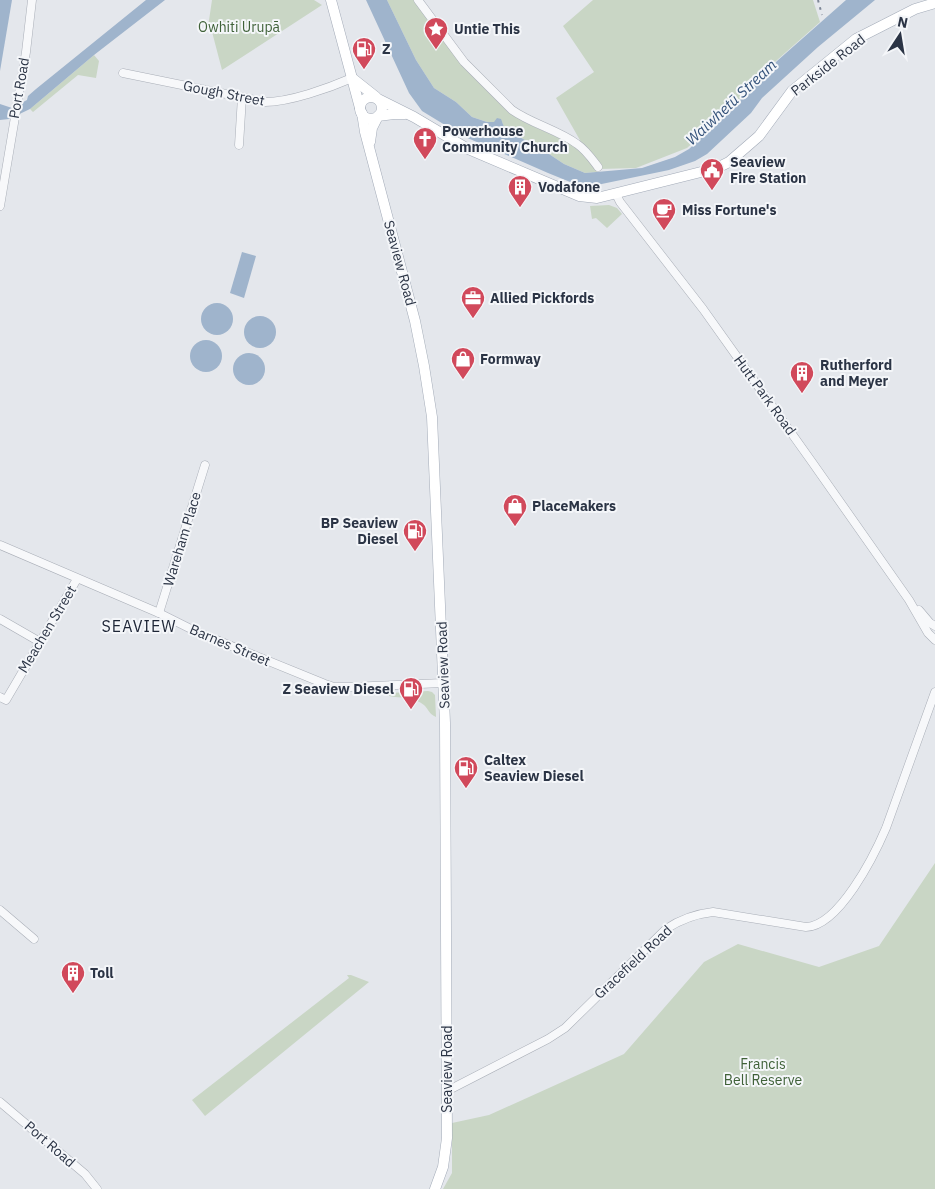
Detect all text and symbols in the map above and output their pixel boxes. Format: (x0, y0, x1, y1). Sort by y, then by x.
north arrow (875, 10, 925, 60)
text: N (896, 12, 910, 32)
place icon: Untie This (423, 16, 449, 50)
park label: Owhiti Urupā (198, 18, 281, 36)
place label: Untie This (454, 20, 520, 38)
street label: Parkside Road (787, 30, 869, 100)
fuel station icon: Z (351, 36, 377, 70)
place label: Z (382, 40, 391, 58)
water label: Waiwhetū Stream (682, 55, 780, 149)
street label: Port Road (5, 56, 33, 120)
street label: Gough Street (182, 76, 266, 110)
place label: Powerhouse Community Church (442, 122, 568, 156)
church icon: Powerhouse Community Church (412, 126, 438, 160)
place label: Seaview Fire Station (730, 153, 806, 187)
public building icon: Seaview Fire Station (699, 157, 725, 191)
building icon: Vodafone (507, 174, 533, 208)
place label: Vodafone (538, 178, 600, 196)
cafe icon: Miss Fortune's (651, 197, 677, 231)
place label: Miss Fortune's (682, 201, 777, 219)
street label: Seaview Road (380, 218, 420, 308)
office icon: Allied Pickfords (460, 285, 486, 319)
place label: Allied Pickfords (490, 289, 594, 307)
shop icon: Formway (450, 346, 476, 380)
place label: Formway (480, 350, 541, 368)
street label: Hutt Park Road (730, 351, 800, 439)
place label: Rutherford and Meyer (820, 356, 892, 390)
building icon: Rutherford and Meyer (789, 360, 815, 394)
street label: Wareham Place (159, 489, 205, 588)
shop icon: PlaceMakers (502, 493, 528, 527)
place label: PlaceMakers (532, 497, 616, 515)
place label: BP Seaview Diesel (321, 514, 398, 548)
fuel station icon: BP Seaview Diesel (402, 518, 428, 552)
street label: Meachen Street (14, 582, 80, 676)
district label: SEAVIEW (102, 616, 176, 636)
street label: Barnes Street (187, 620, 273, 670)
street label: Seaview Road (432, 621, 454, 709)
fuel station icon: Z Seaview Diesel (398, 676, 424, 710)
place label: Z Seaview Diesel (283, 680, 394, 698)
place label: Caltex Seaview Diesel (484, 751, 584, 785)
fuel station icon: Caltex Seaview Diesel (453, 755, 479, 789)
street label: Gracefield Road (590, 921, 676, 1003)
building icon: Toll (60, 960, 86, 994)
place label: Toll (90, 964, 114, 982)
street label: Seaview Road (438, 1025, 456, 1113)
park label: Francis Bell Reserve (724, 1055, 802, 1089)
street label: Port Road (21, 1117, 79, 1171)

